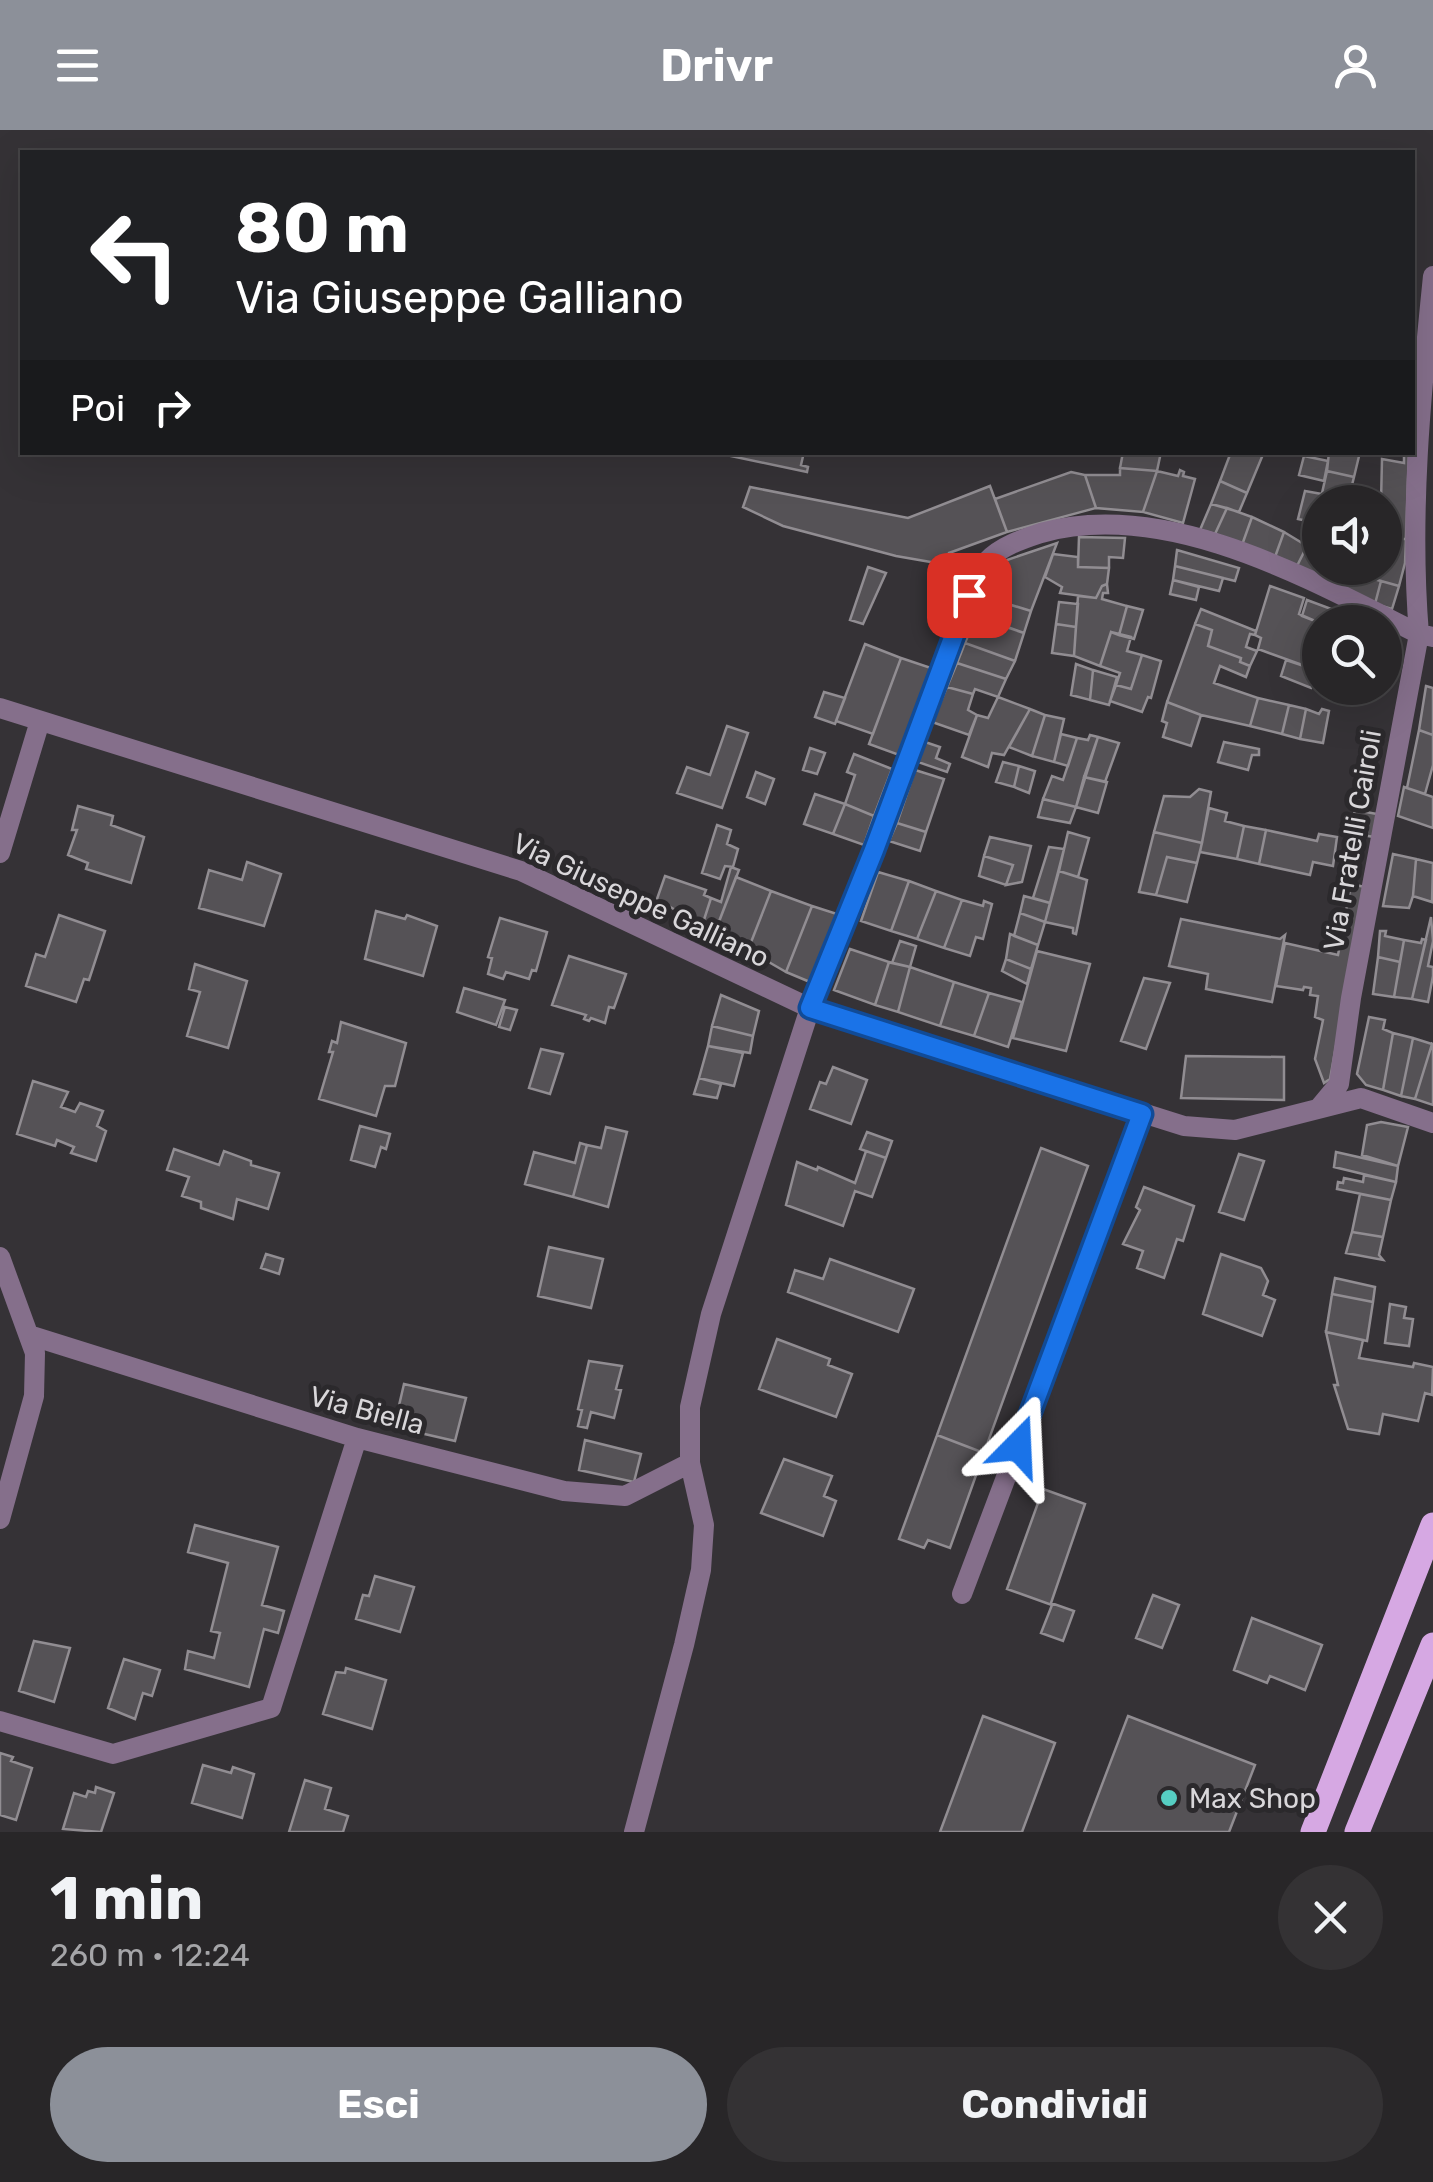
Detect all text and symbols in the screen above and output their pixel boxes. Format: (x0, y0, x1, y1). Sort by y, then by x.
icon: menu (50, 38, 105, 93)
icon: person (1328, 38, 1383, 93)
text: Drivr (660, 39, 773, 92)
text: 80 m (235, 187, 409, 270)
icon: left (70, 190, 200, 320)
text: Via Giuseppe Galliano (235, 271, 684, 324)
icon: right (145, 380, 200, 435)
text: Poi (70, 385, 125, 431)
map controls (1302, 485, 1402, 705)
button: sound (1302, 485, 1402, 585)
pin (927, 553, 1012, 638)
icon: arrive (942, 568, 997, 623)
button: search (1302, 605, 1402, 705)
street label: Via Fratelli Cairoli (1317, 727, 1388, 953)
street label: Via Giuseppe Galliano (507, 826, 774, 974)
street label: Via Biella (306, 1379, 428, 1442)
position arrow (966, 1394, 1070, 1498)
place label: Max Shop (1189, 1782, 1316, 1815)
marker: Max Shop (1158, 1787, 1180, 1809)
text: 1 min (50, 1863, 203, 1934)
button: close (1278, 1865, 1383, 1970)
text: 260 m · 12:24 (50, 1936, 250, 1974)
button: Esci (50, 2047, 707, 2162)
button: Condividi (727, 2047, 1383, 2162)

